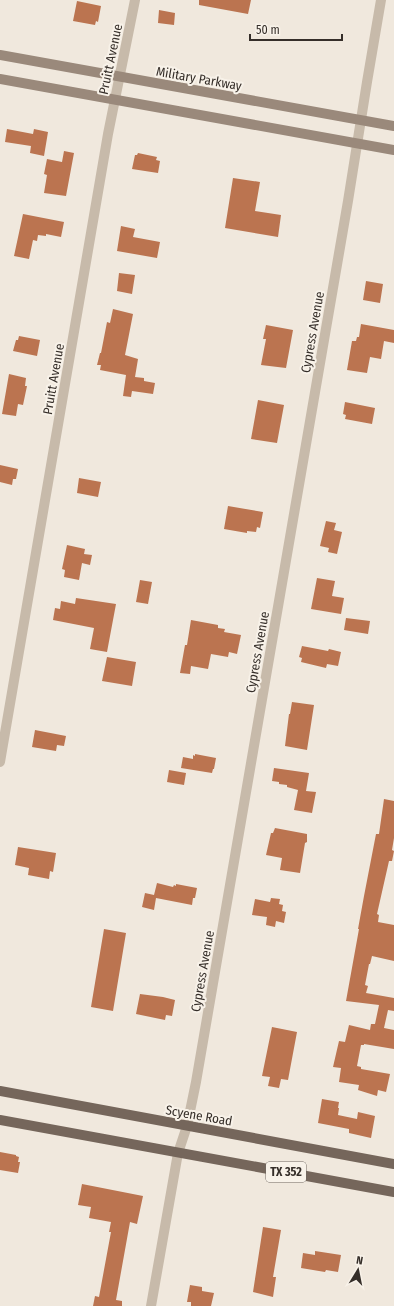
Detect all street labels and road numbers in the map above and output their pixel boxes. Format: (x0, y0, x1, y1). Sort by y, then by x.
street label: Pruitt Avenue (96, 22, 125, 96)
street label: Military Parkway (155, 64, 243, 93)
street label: Cypress Avenue (298, 290, 327, 374)
street label: Pruitt Avenue (40, 342, 67, 416)
street label: Cypress Avenue (243, 610, 272, 694)
street label: Cypress Avenue (188, 929, 217, 1013)
street label: Scyene Road (164, 1102, 233, 1129)
road number: TX 352 (266, 1162, 306, 1182)

